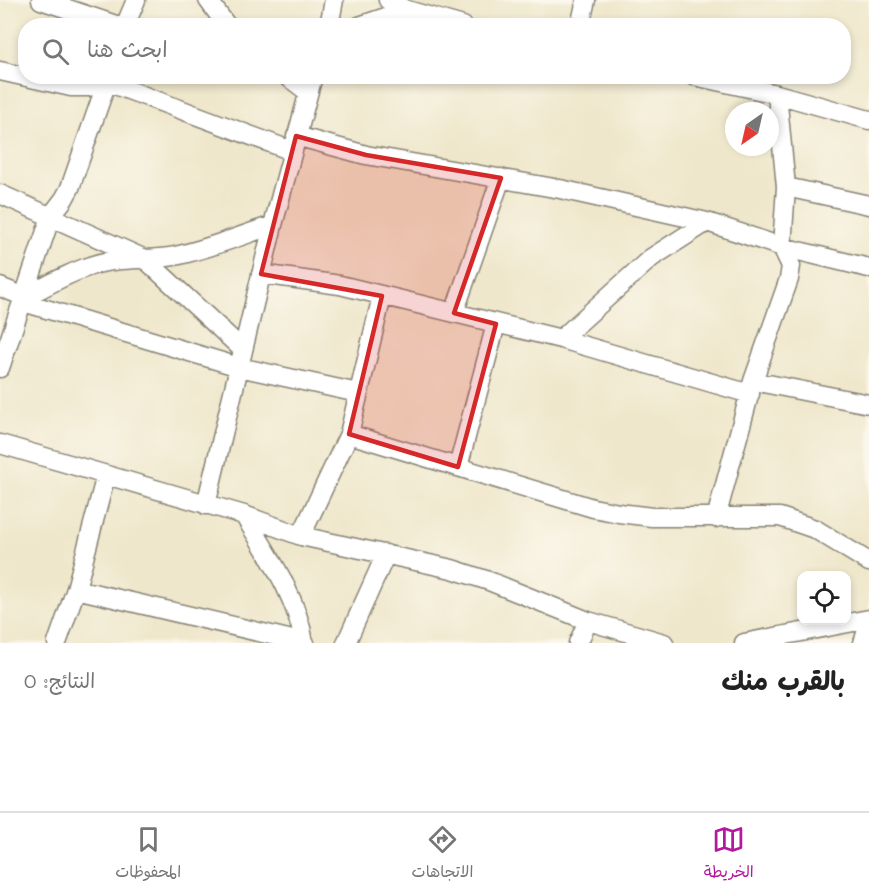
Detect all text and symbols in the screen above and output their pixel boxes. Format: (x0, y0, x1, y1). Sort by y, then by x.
search box (18, 18, 851, 84)
text: ابحث هنا (87, 34, 168, 63)
icon: search (39, 35, 72, 68)
north arrow (725, 102, 779, 156)
map controls (797, 571, 851, 625)
button: locate (797, 571, 851, 625)
text: بالقرب منك (722, 663, 845, 697)
text: النتائج: 0 (24, 667, 95, 693)
tab: المحفوظات (115, 823, 181, 886)
tab: الاتجاهات (412, 823, 473, 886)
tab: الخريطة (704, 823, 754, 886)

